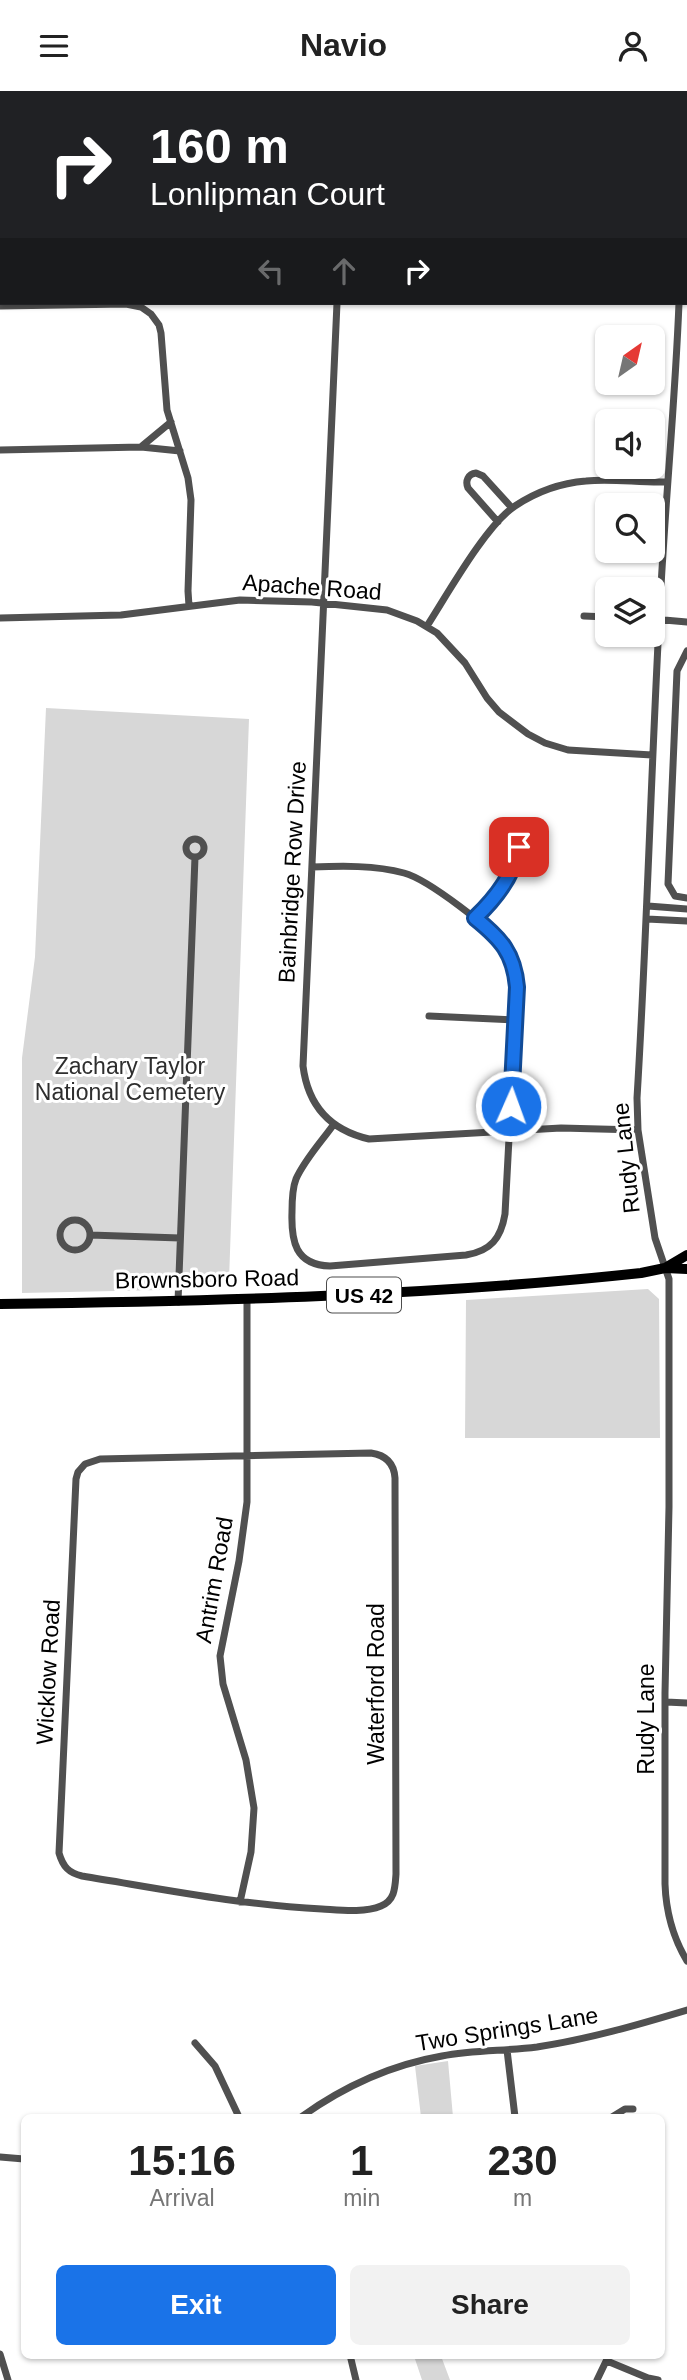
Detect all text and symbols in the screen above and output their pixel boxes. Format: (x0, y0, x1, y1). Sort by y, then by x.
icon: menu (35, 27, 73, 65)
text: Navio (300, 27, 387, 63)
icon: person (614, 27, 652, 65)
icon: right (35, 119, 126, 210)
text: 160 m (150, 119, 289, 173)
text: Lonlipman Court (150, 176, 385, 212)
icon: left (252, 252, 290, 290)
icon: ahead (325, 252, 363, 290)
icon: right (398, 252, 436, 290)
north arrow (595, 325, 665, 395)
map controls (595, 325, 665, 647)
button: sound (595, 409, 665, 479)
button: search (595, 493, 665, 563)
street label: Apache Road (242, 569, 382, 605)
button: layers (595, 577, 665, 647)
street label: Bainbridge Row Drive (273, 760, 311, 984)
pin (489, 817, 549, 877)
icon: arrive (500, 828, 538, 866)
park label: Zachary Taylor National Cemetery (35, 1053, 226, 1105)
position arrow (474, 1069, 548, 1143)
street label: Rudy Lane (607, 1101, 645, 1215)
street label: Brownsboro Road (115, 1264, 299, 1294)
road number: US 42 (327, 1277, 401, 1313)
street label: Antrim Road (190, 1515, 238, 1645)
street label: Wicklow Road (31, 1599, 65, 1745)
street label: Waterford Road (363, 1603, 389, 1765)
street label: Rudy Lane (633, 1663, 659, 1775)
street label: Two Springs Lane (414, 2002, 600, 2056)
text: 15:16 (128, 2137, 236, 2184)
text: 1 (350, 2137, 373, 2184)
text: 230 (488, 2137, 558, 2184)
text: Arrival (149, 2185, 215, 2211)
text: min (343, 2185, 380, 2211)
text: m (513, 2185, 532, 2211)
button: Exit (56, 2265, 336, 2345)
button: Share (350, 2265, 630, 2345)

